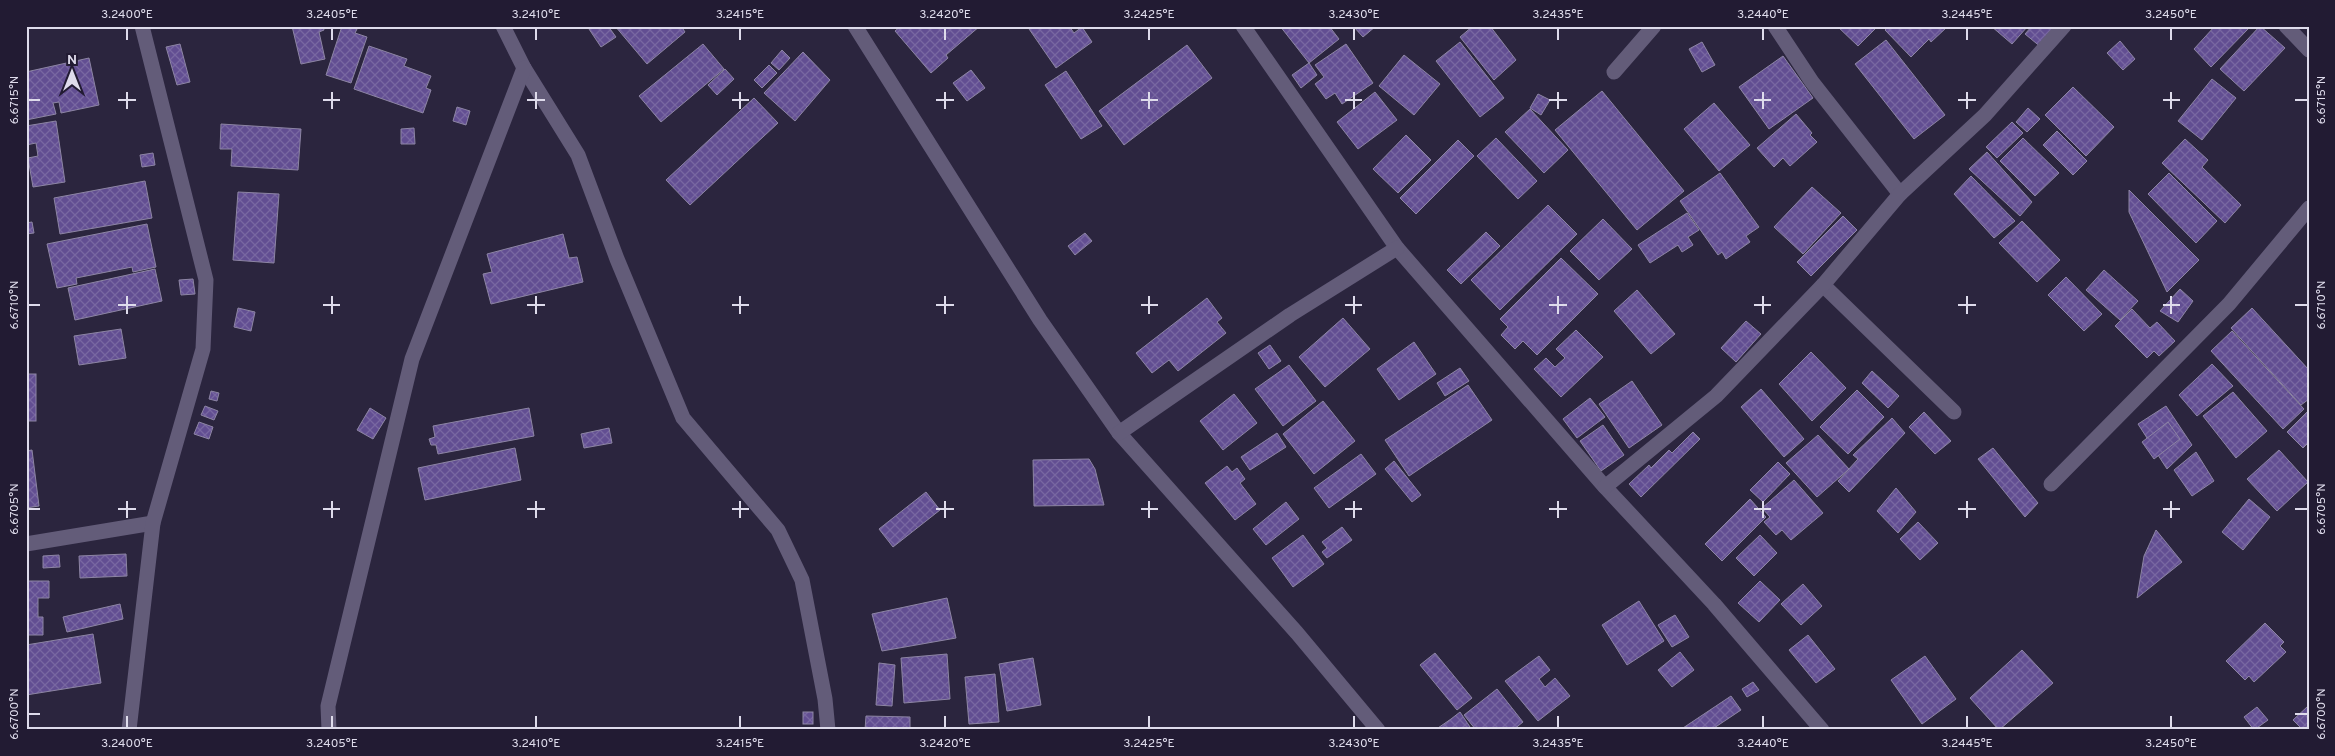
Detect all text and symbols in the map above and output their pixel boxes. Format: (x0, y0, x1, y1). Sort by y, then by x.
text: 3.2400°E (101, 7, 153, 23)
text: 3.2405°E (306, 7, 358, 23)
text: 3.2410°E (512, 7, 560, 23)
text: 3.2415°E (716, 7, 764, 23)
text: 3.2420°E (919, 7, 971, 23)
text: 3.2425°E (1123, 7, 1175, 23)
text: 3.2430°E (1328, 7, 1380, 23)
text: 3.2435°E (1532, 7, 1584, 23)
text: 3.2440°E (1737, 7, 1789, 23)
text: 3.2445°E (1941, 7, 1993, 23)
text: 3.2450°E (2145, 7, 2197, 23)
north arrow (48, 48, 98, 98)
text: N (67, 52, 77, 69)
text: 6.6715°N (7, 76, 23, 124)
text: 6.6715°N (2314, 76, 2330, 124)
text: 6.6710°N (7, 281, 23, 329)
text: 6.6710°N (2314, 281, 2330, 329)
text: 6.6705°N (7, 483, 23, 535)
text: 6.6705°N (2314, 483, 2330, 535)
text: 6.6700°N (7, 688, 23, 740)
text: 6.6700°N (2314, 688, 2330, 740)
text: 3.2400°E (101, 736, 153, 752)
text: 3.2405°E (306, 736, 358, 752)
text: 3.2410°E (512, 736, 560, 752)
text: 3.2415°E (716, 736, 764, 752)
text: 3.2420°E (919, 736, 971, 752)
text: 3.2425°E (1123, 736, 1175, 752)
text: 3.2430°E (1328, 736, 1380, 752)
text: 3.2435°E (1532, 736, 1584, 752)
text: 3.2440°E (1737, 736, 1789, 752)
text: 3.2445°E (1941, 736, 1993, 752)
text: 3.2450°E (2145, 736, 2197, 752)

